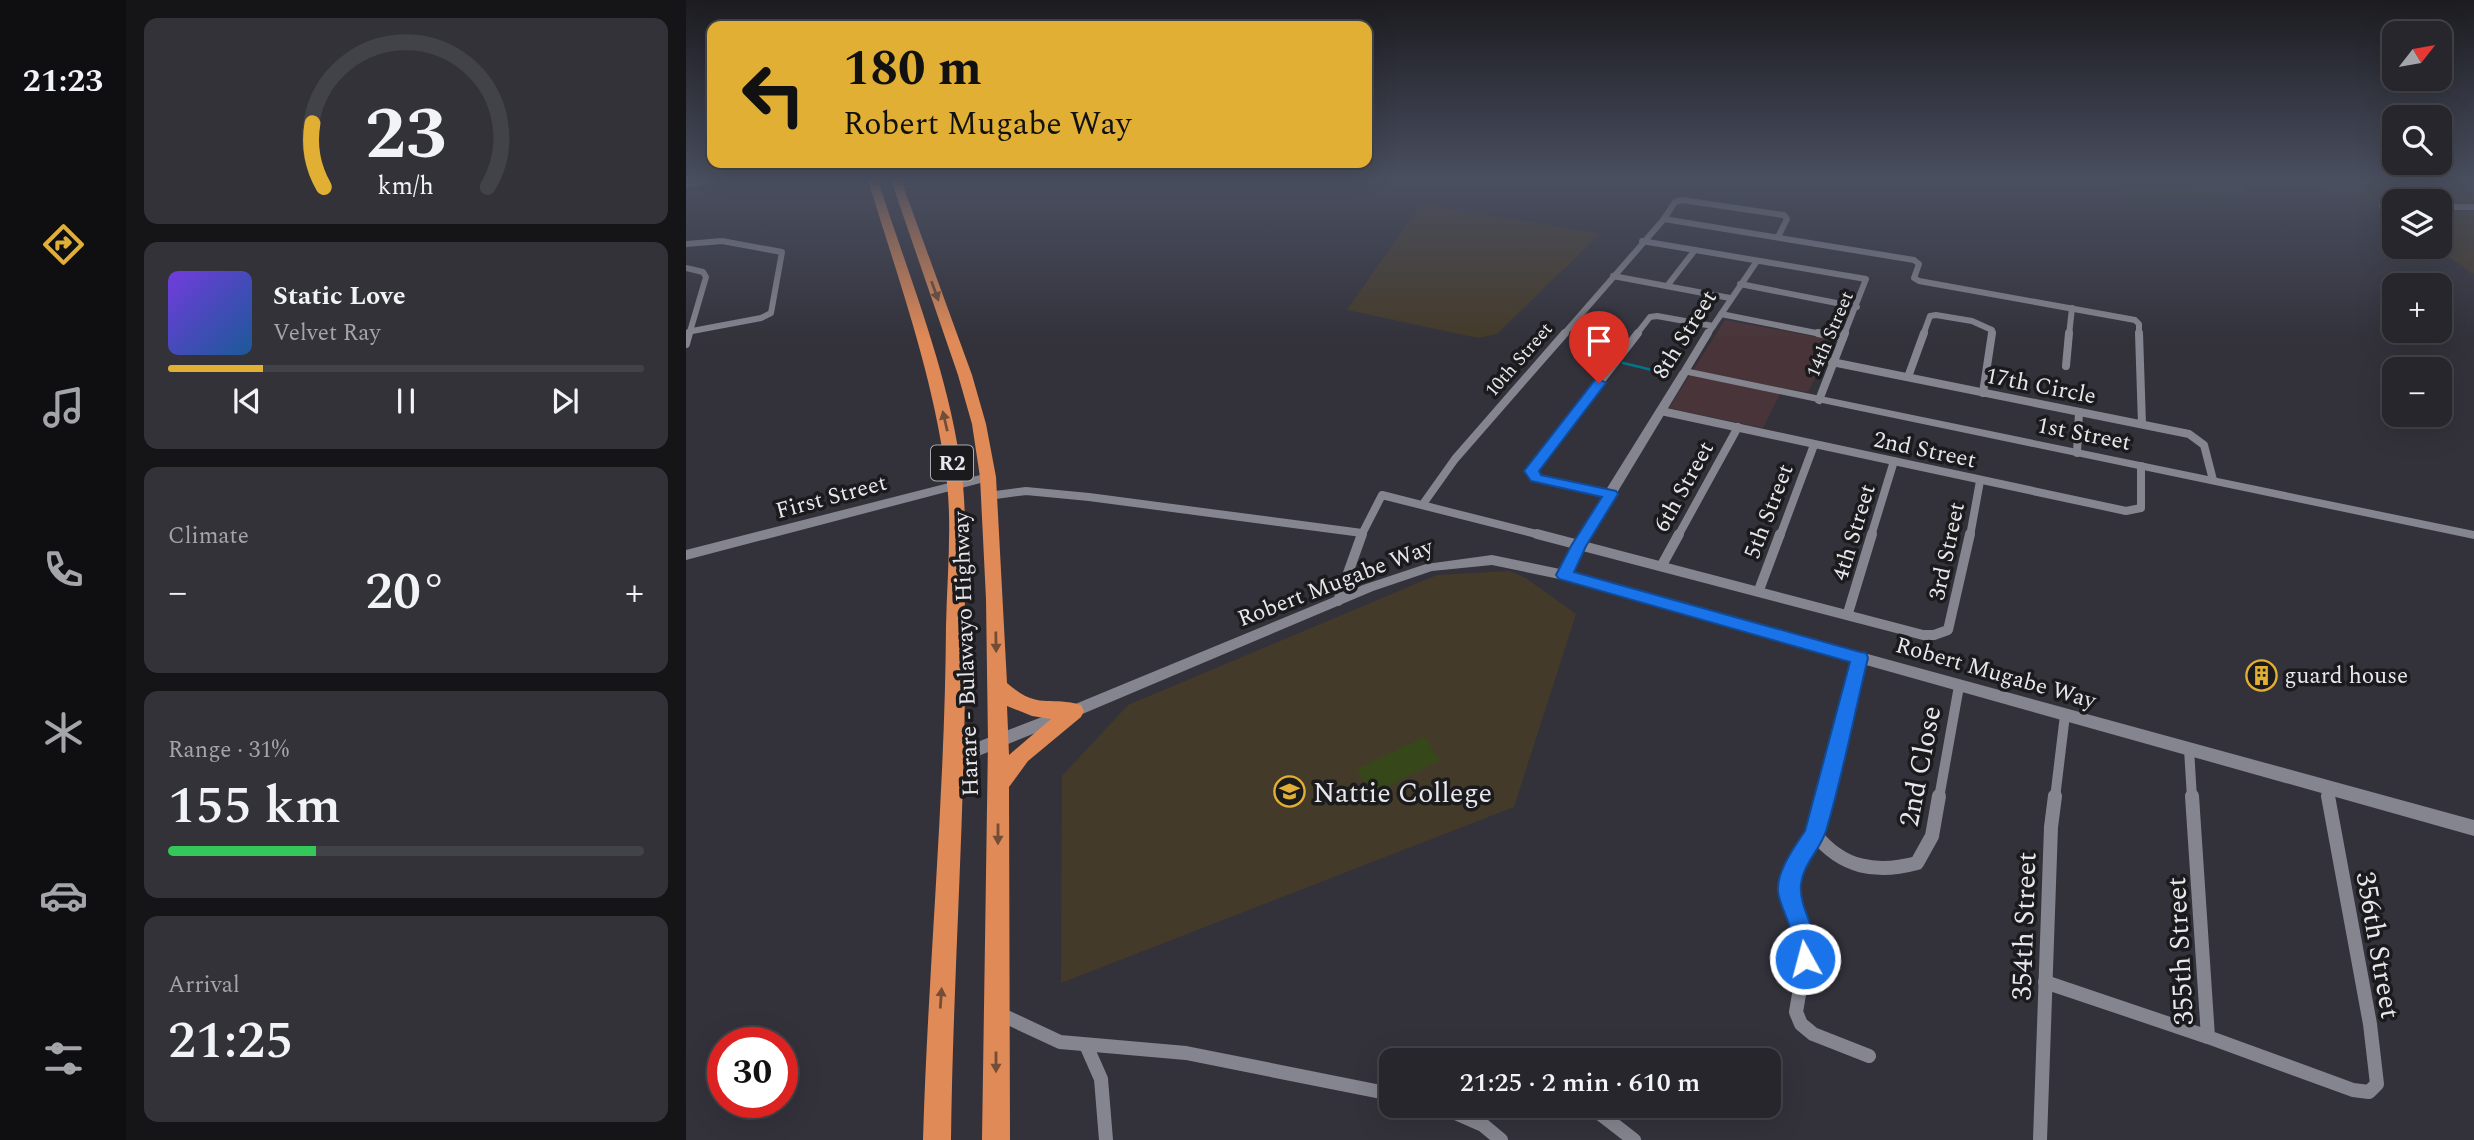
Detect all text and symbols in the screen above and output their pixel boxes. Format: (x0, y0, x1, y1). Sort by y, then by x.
north arrow (2382, 21, 2452, 91)
map controls (2382, 21, 2452, 427)
text: 180 m (843, 32, 982, 107)
icon: left (728, 49, 819, 140)
text: 21:23 (23, 57, 103, 106)
text: 23 (365, 81, 447, 192)
text: Robert Mugabe Way (843, 100, 1131, 149)
button: search (2382, 105, 2452, 175)
text: km/h (378, 168, 434, 206)
button: layers (2382, 189, 2452, 259)
icon: directions (39, 220, 88, 269)
button: + (2382, 273, 2452, 343)
text: Static Love (273, 276, 406, 316)
one-way arrow (930, 280, 941, 301)
street label: 8th Street (1644, 283, 1726, 386)
street label: 14th Street (1799, 287, 1862, 382)
pin (1569, 311, 1629, 383)
text: Velvet Ray (273, 316, 380, 351)
street label: 10th Street (1478, 316, 1560, 404)
icon: arrive (1580, 322, 1618, 360)
button: − (2382, 357, 2452, 427)
street label: 17th Circle (1982, 359, 2099, 414)
icon: previous (228, 382, 266, 420)
icon: pause (387, 382, 425, 420)
icon: next (546, 382, 584, 420)
icon: music (39, 383, 88, 432)
street label: 1st Street (2034, 408, 2134, 461)
one-way arrow (939, 410, 950, 432)
street label: 2nd Street (1870, 423, 1979, 478)
street label: 6th Street (1645, 435, 1724, 539)
road number: R2 (931, 446, 973, 480)
street label: 5th Street (1735, 459, 1804, 564)
street label: First Street (772, 466, 891, 529)
street label: 4th Street (1823, 480, 1886, 585)
street label: 3rd Street (1920, 499, 1975, 604)
street label: Harare - Bulawayo Highway (944, 510, 989, 797)
text: Climate (168, 519, 249, 554)
street label: Robert Mugabe Way (1233, 530, 1439, 637)
icon: phone (39, 545, 88, 594)
text: 20° (365, 553, 447, 632)
text: − (168, 564, 187, 622)
text: + (625, 564, 644, 622)
street label: Robert Mugabe Way (1891, 628, 2101, 719)
one-way arrow (990, 631, 1002, 653)
building icon: guard house (2244, 658, 2278, 692)
place label: guard house (2284, 659, 2408, 694)
street label: 2nd Close (1888, 702, 1953, 830)
icon: climate (39, 708, 88, 757)
text: Range · 31% (168, 733, 289, 768)
text: 155 km (168, 767, 341, 846)
place label: Nattie College (1313, 772, 1492, 815)
school or university icon: Nattie College (1273, 775, 1307, 809)
one-way arrow (992, 824, 1004, 846)
street label: 354th Street (2000, 851, 2049, 1001)
street label: 356th Street (2343, 868, 2412, 1022)
icon: car (39, 871, 88, 920)
street label: 355th Street (2155, 875, 2206, 1026)
position arrow (1768, 922, 1842, 996)
text: Arrival (168, 968, 240, 1003)
one-way arrow (936, 987, 947, 1009)
text: 21:25 (168, 1002, 293, 1081)
speed limit sign: 30 (707, 1027, 798, 1118)
icon: filters (39, 1034, 88, 1083)
one-way arrow (990, 1051, 1002, 1073)
text: 21:25 · 2 min · 610 m (1460, 1063, 1700, 1103)

